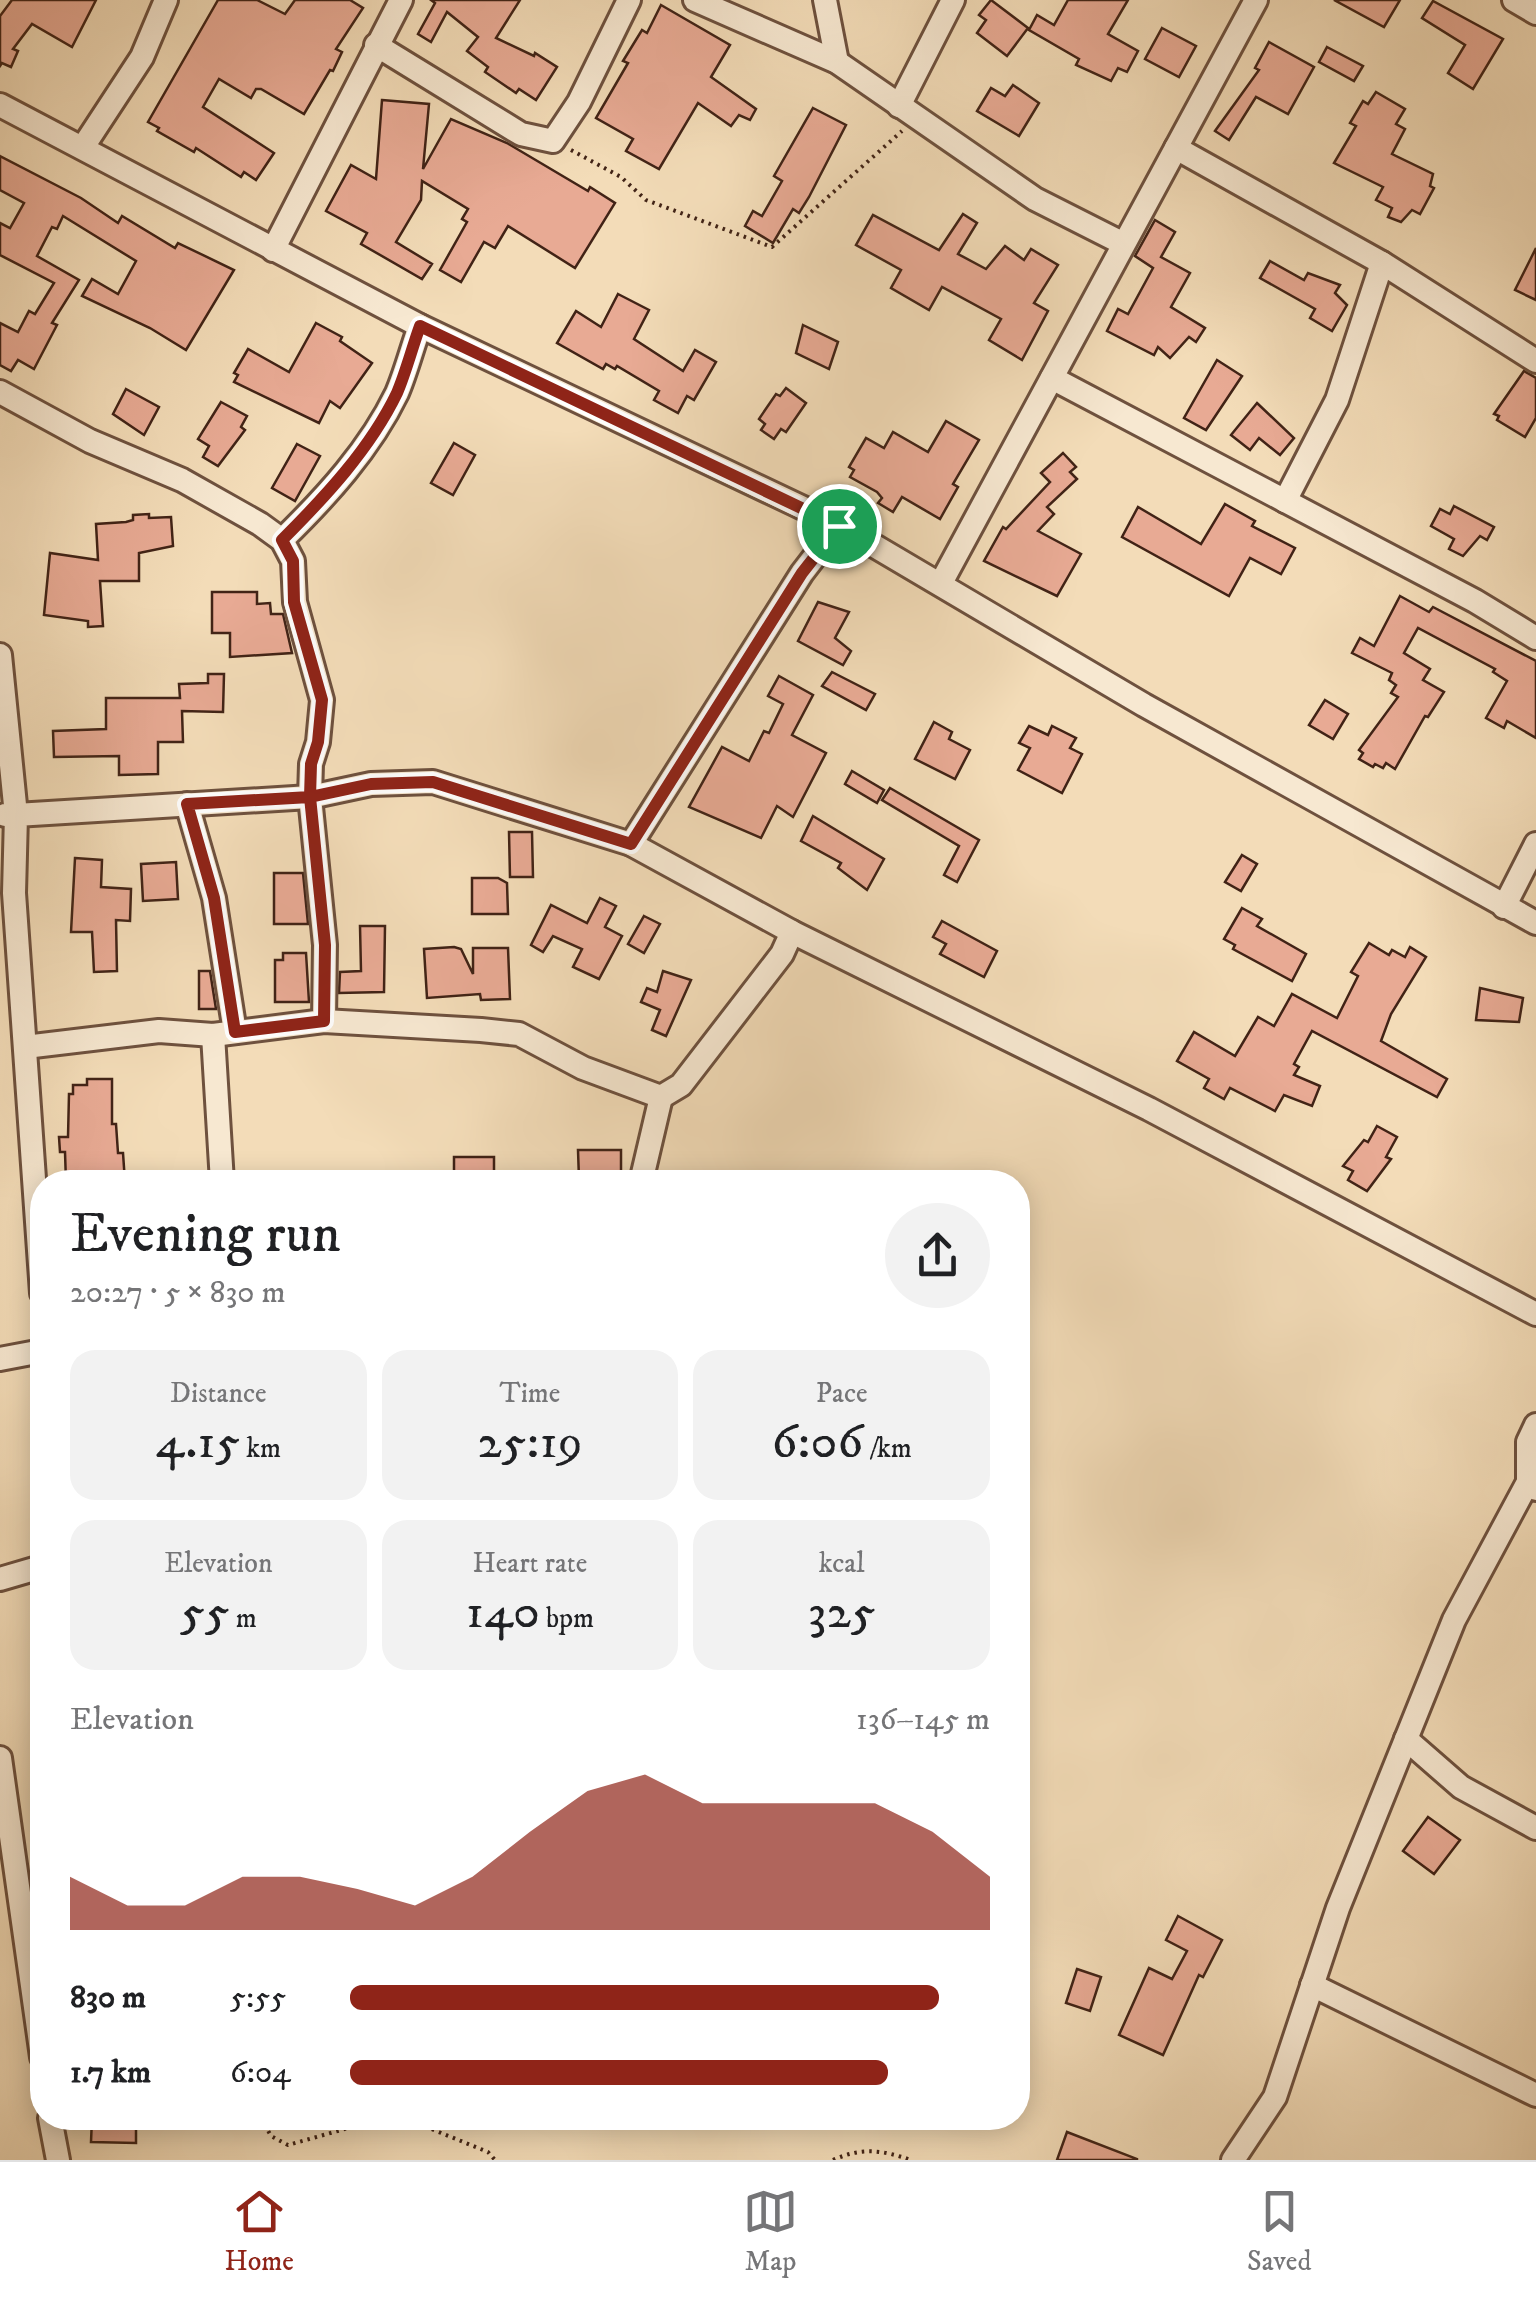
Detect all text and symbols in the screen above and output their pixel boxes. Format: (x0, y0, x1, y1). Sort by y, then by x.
pin (797, 484, 882, 569)
icon: arrive (812, 499, 867, 554)
text: Evening run (70, 1201, 341, 1270)
button: share (885, 1203, 990, 1308)
text: 20:27 · 5 × 830 m (70, 1273, 285, 1313)
text: Distance (170, 1376, 267, 1411)
text: Time (500, 1376, 560, 1411)
text: Pace (816, 1376, 868, 1411)
text: 4.15 (156, 1411, 240, 1474)
text: 25:19 (477, 1411, 583, 1474)
text: 6:06 (771, 1411, 863, 1474)
text: km (240, 1431, 281, 1466)
text: /km (863, 1431, 912, 1466)
text: Elevation (164, 1546, 273, 1581)
text: Heart rate (473, 1546, 587, 1581)
text: kcal (819, 1546, 865, 1581)
text: 55 (180, 1581, 230, 1644)
text: 140 (466, 1581, 540, 1644)
text: 325 (808, 1581, 876, 1644)
text: m (230, 1601, 257, 1636)
text: bpm (540, 1601, 594, 1636)
text: Elevation (70, 1700, 194, 1740)
text: 136–145 m (856, 1700, 990, 1740)
text: 830 m (70, 1978, 146, 2018)
text: 5:55 (230, 1978, 286, 2018)
text: 1.7 km (70, 2053, 151, 2093)
text: 6:04 (230, 2053, 291, 2093)
tab: Home (225, 2184, 294, 2279)
tab: Map (743, 2184, 798, 2279)
tab: Saved (1247, 2184, 1311, 2279)

